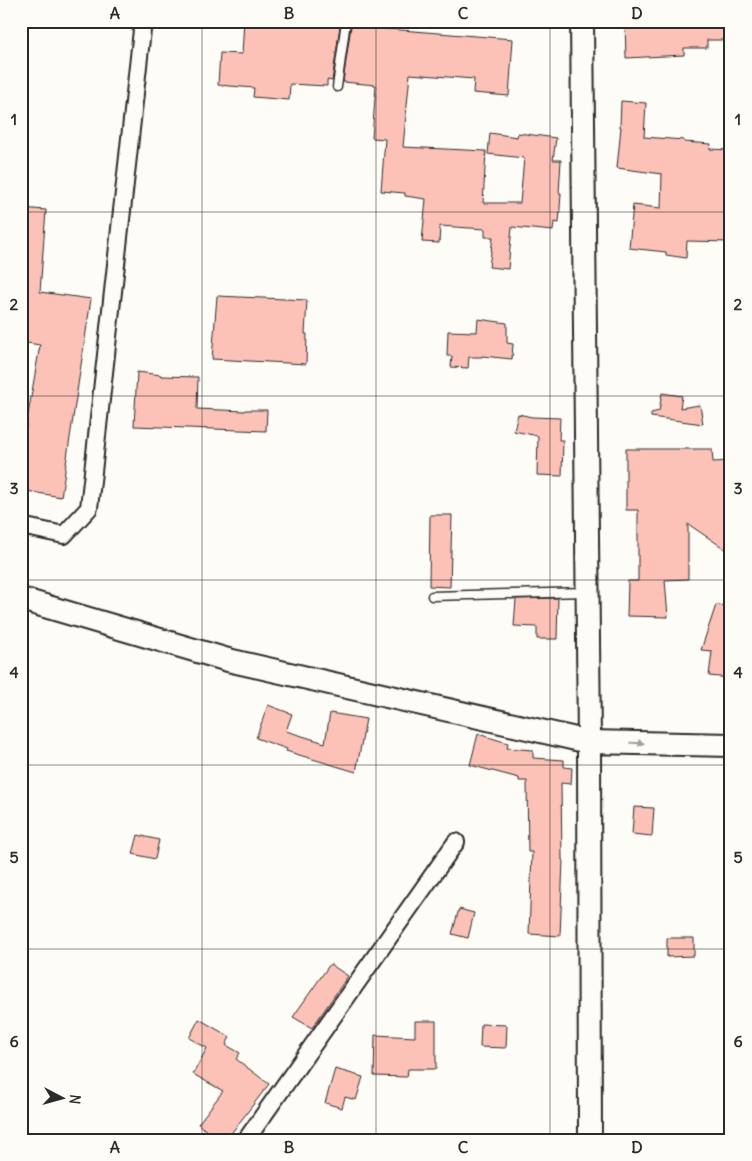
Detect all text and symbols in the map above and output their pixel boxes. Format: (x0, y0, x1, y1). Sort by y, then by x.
text: A (110, 3, 120, 23)
text: B (284, 3, 295, 23)
text: C (458, 3, 469, 23)
text: D (631, 3, 643, 23)
text: 1 (11, 109, 17, 129)
text: 1 (735, 109, 741, 129)
text: 2 (10, 294, 19, 314)
text: 2 (734, 294, 743, 314)
text: 3 (9, 478, 19, 498)
text: 3 (733, 478, 743, 498)
text: 4 (9, 662, 19, 682)
text: 4 (733, 662, 743, 682)
one-way arrow (630, 739, 646, 747)
text: 5 (9, 847, 19, 867)
text: 5 (733, 847, 743, 867)
text: 6 (9, 1031, 19, 1051)
text: 6 (733, 1031, 743, 1051)
north arrow (38, 1074, 88, 1124)
text: N (65, 1094, 84, 1105)
text: A (110, 1137, 120, 1157)
text: B (284, 1137, 295, 1157)
text: C (458, 1137, 469, 1157)
text: D (631, 1137, 643, 1157)

